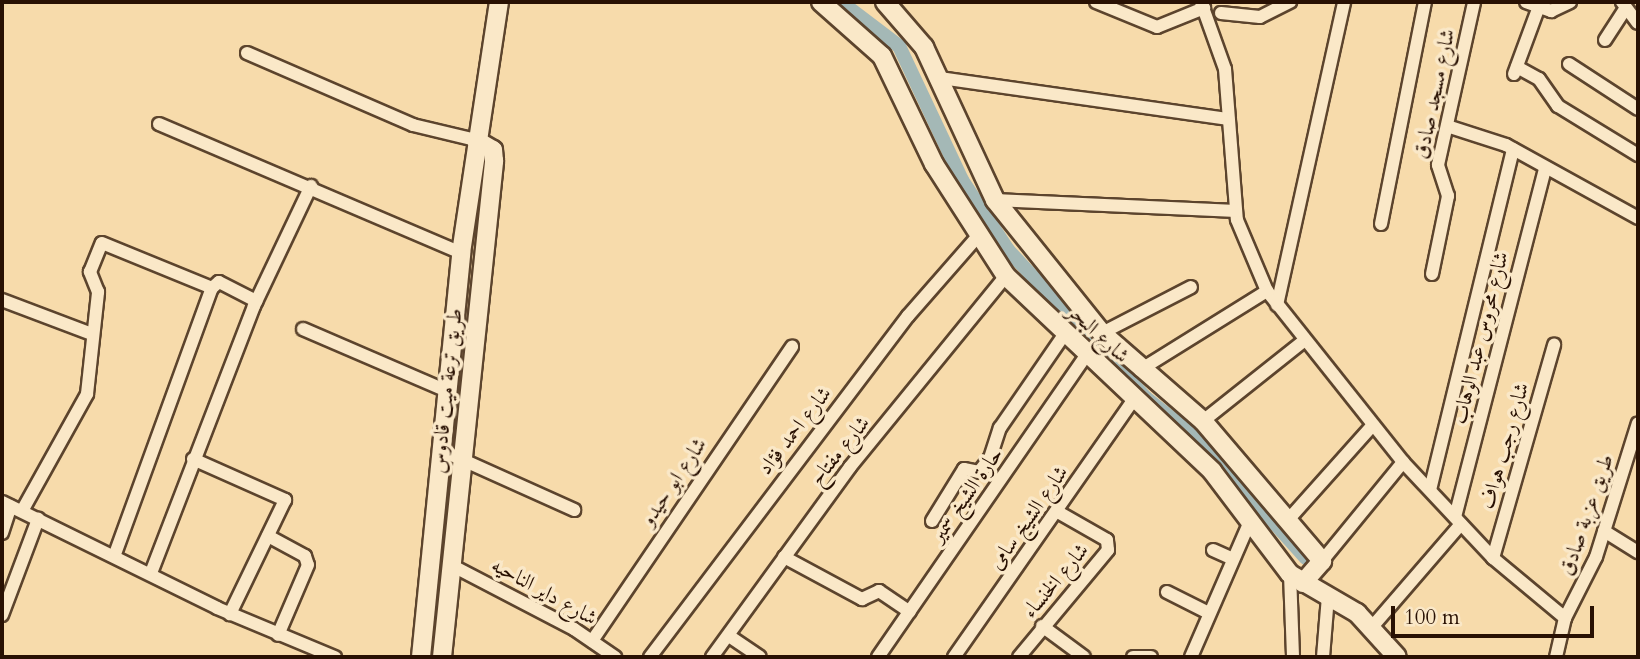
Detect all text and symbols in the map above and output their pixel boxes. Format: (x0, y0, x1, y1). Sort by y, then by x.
street label: شارع مسجد صادق (1409, 27, 1461, 161)
street label: شارع محروس عبد الوهاب (1447, 249, 1515, 427)
street label: شارع البحر (1062, 299, 1134, 369)
street label: طريق ترعة ميت قادوس (426, 307, 468, 475)
street label: شارع رجب هواف (1475, 380, 1535, 512)
street label: شارع احمد فؤاد (753, 382, 837, 480)
street label: شارع مفتاح (804, 411, 876, 491)
street label: شارع ابو حيدو (635, 433, 713, 531)
street label: حارة الشيخ سمير (925, 443, 1009, 547)
street label: طريق عزبة صادق (1554, 451, 1620, 579)
street label: شارع الشيخ سامى (984, 461, 1074, 575)
street label: شارع الخنساء (1017, 539, 1095, 623)
street label: شارع داير الناحيه (487, 553, 601, 631)
scale bar (1395, 592, 1598, 636)
text: 100 m (1404, 603, 1460, 632)

